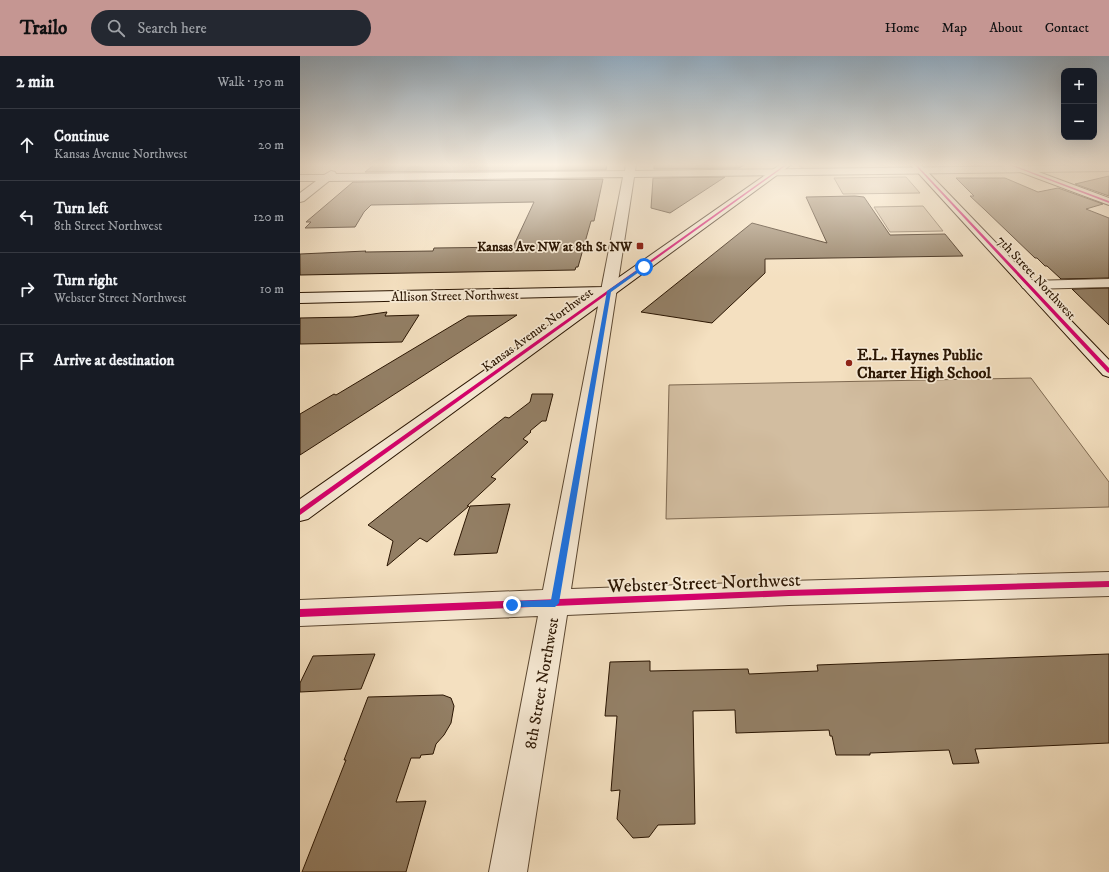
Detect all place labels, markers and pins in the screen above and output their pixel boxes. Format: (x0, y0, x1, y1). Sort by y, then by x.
place label: Kansas Ave NW at 8th St NW (477, 239, 633, 255)
marker: Kansas Ave NW at 8th St NW (635, 241, 645, 251)
place label: E.L. Haynes Public Charter High School (857, 345, 992, 383)
marker: E.L. Haynes Public Charter High School (844, 358, 854, 368)

